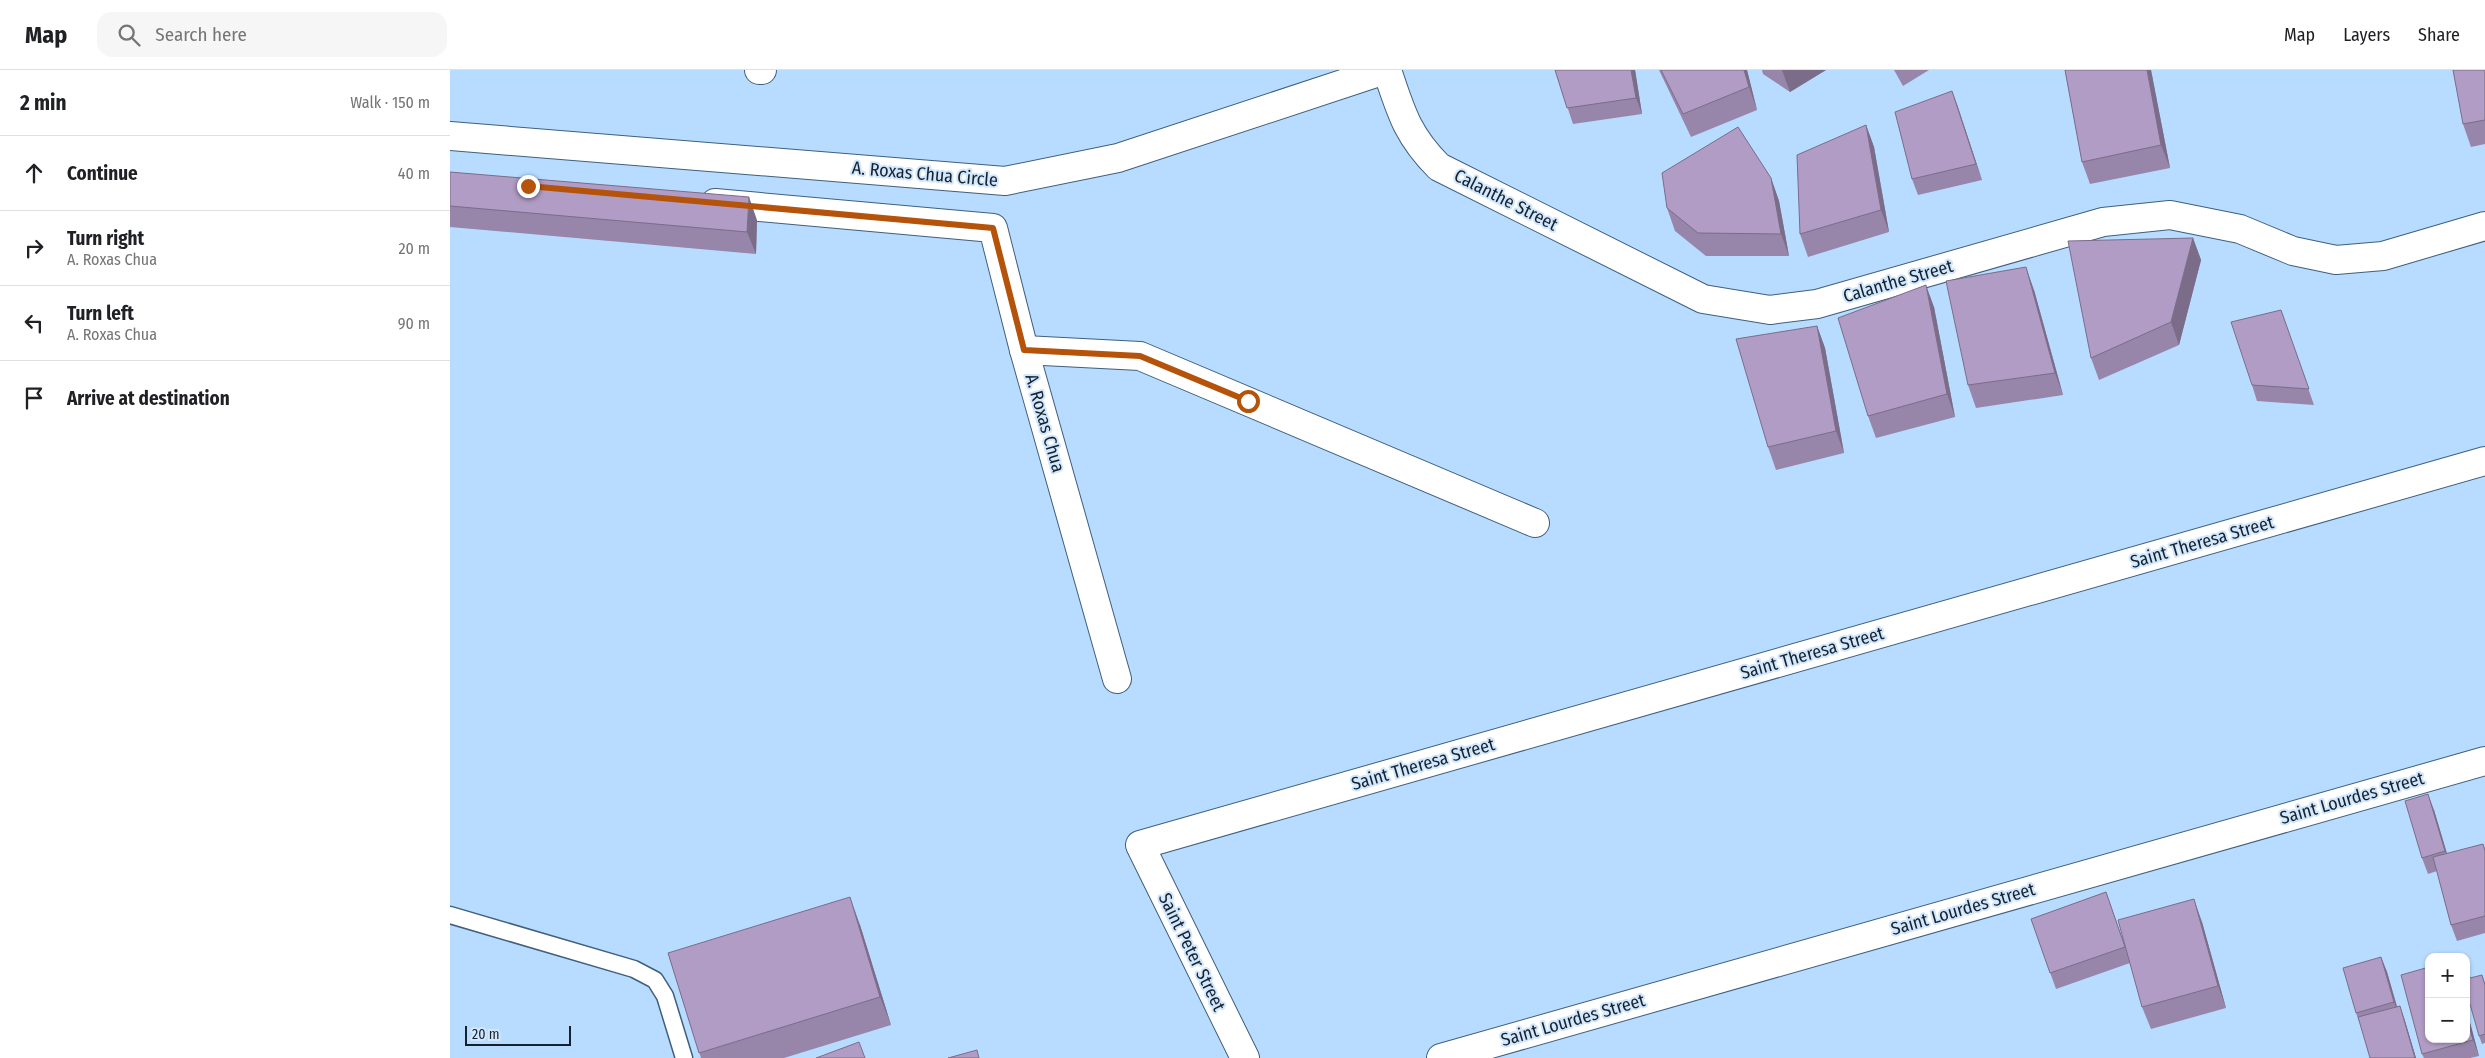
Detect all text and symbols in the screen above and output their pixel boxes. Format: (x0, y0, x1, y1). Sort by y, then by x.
search box (97, 12, 447, 57)
text: Map (25, 21, 67, 49)
icon: search (115, 21, 143, 49)
text: Search here (155, 23, 247, 46)
text: Map (2284, 24, 2315, 46)
text: Layers (2343, 24, 2390, 46)
text: Share (2418, 24, 2460, 46)
text: 2 min (20, 90, 67, 116)
text: Walk · 150 m (350, 93, 430, 112)
street label: A. Roxas Chua Circle (851, 157, 999, 191)
icon: ahead (20, 159, 48, 187)
text: Continue (67, 162, 138, 185)
text: 40 m (398, 164, 430, 183)
street label: Calanthe Street (1451, 164, 1562, 236)
route end (517, 175, 540, 198)
text: Turn right (67, 227, 144, 250)
icon: right (20, 234, 48, 262)
text: 20 m (399, 239, 430, 258)
text: A. Roxas Chua (67, 250, 157, 269)
street label: Calanthe Street (1840, 255, 1956, 307)
text: Turn left (67, 302, 134, 325)
icon: left (20, 309, 48, 337)
text: 90 m (398, 314, 430, 333)
text: A. Roxas Chua (67, 325, 157, 344)
street label: A. Roxas Chua (1020, 371, 1070, 475)
icon: arrive (20, 384, 48, 412)
text: Arrive at destination (67, 387, 230, 410)
route start (1237, 390, 1260, 413)
street label: Saint Theresa Street (2128, 511, 2276, 573)
street label: Saint Theresa Street (1738, 622, 1886, 684)
street label: Saint Theresa Street (1349, 733, 1497, 795)
street label: Saint Lourdes Street (2277, 767, 2427, 829)
street label: Saint Lourdes Street (1888, 878, 2038, 940)
street label: Saint Peter Street (1154, 889, 1230, 1015)
map controls (2425, 953, 2470, 1043)
button: + (2425, 953, 2470, 998)
street label: Saint Lourdes Street (1498, 989, 1648, 1051)
button: − (2425, 998, 2470, 1043)
scale bar (465, 1023, 571, 1046)
text: 20 m (472, 1026, 500, 1043)

